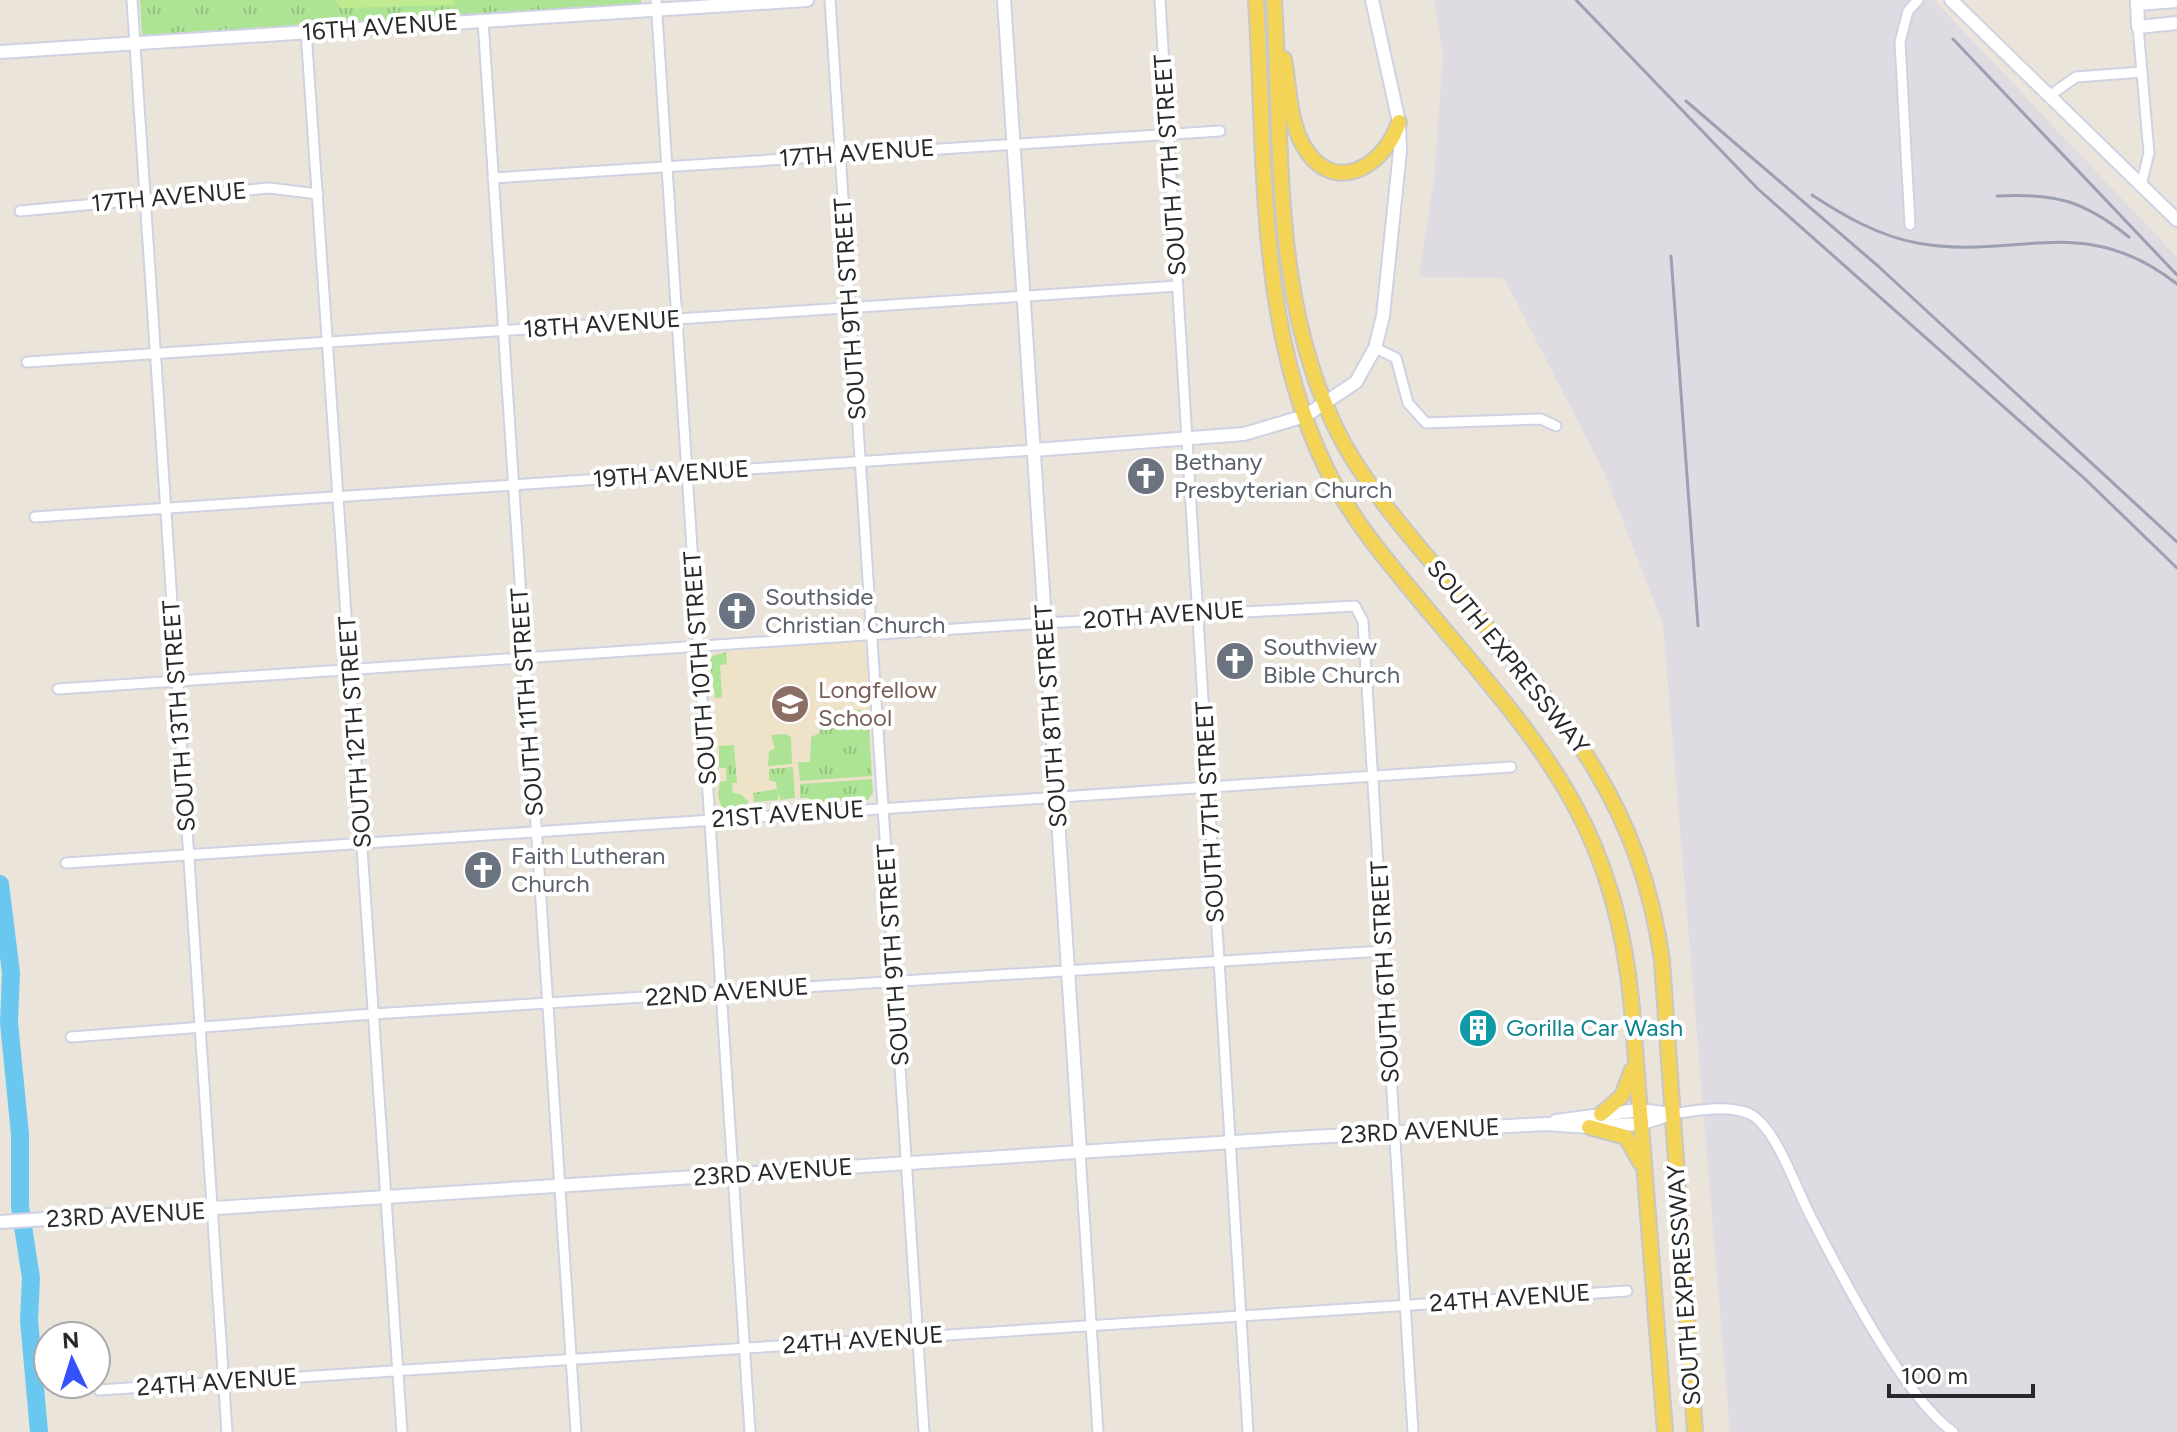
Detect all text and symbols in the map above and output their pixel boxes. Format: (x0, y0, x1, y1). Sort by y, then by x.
street label: 16TH AVENUE (301, 7, 459, 46)
street label: SOUTH 7TH STREET (1147, 53, 1192, 277)
street label: 17TH AVENUE (778, 133, 936, 172)
street label: 17TH AVENUE (90, 175, 248, 218)
street label: SOUTH 9TH STREET (827, 197, 872, 421)
street label: 18TH AVENUE (522, 304, 682, 343)
place label: Bethany Presbyterian Church (1174, 447, 1393, 504)
street label: 19TH AVENUE (592, 454, 750, 493)
church icon: Bethany Presbyterian Church (1125, 455, 1167, 497)
street label: SOUTH 10TH STREET (677, 550, 722, 786)
street label: SOUTH EXPRESSWAY (1421, 554, 1596, 760)
place label: Southside Christian Church (765, 582, 945, 639)
street label: SOUTH 11TH STREET (504, 587, 549, 817)
church icon: Southside Christian Church (716, 590, 758, 632)
street label: 20TH AVENUE (1082, 594, 1246, 635)
street label: SOUTH 13TH STREET (156, 599, 201, 833)
street label: SOUTH 8TH STREET (1028, 603, 1073, 829)
street label: SOUTH 12TH STREET (332, 615, 377, 849)
place label: Southview Bible Church (1263, 632, 1400, 689)
church icon: Southview Bible Church (1214, 640, 1256, 682)
place label: Longfellow School (818, 675, 937, 732)
school or university icon: Longfellow School (769, 683, 811, 725)
street label: SOUTH 7TH STREET (1189, 700, 1230, 924)
street label: 21ST AVENUE (711, 794, 865, 833)
place label: Faith Lutheran Church (511, 841, 665, 898)
street label: SOUTH 9TH STREET (870, 843, 915, 1067)
church icon: Faith Lutheran Church (462, 849, 504, 891)
street label: SOUTH 6TH STREET (1364, 860, 1405, 1084)
street label: 22ND AVENUE (644, 971, 810, 1012)
building icon: Gorilla Car Wash (1457, 1007, 1499, 1049)
place label: Gorilla Car Wash (1506, 1013, 1683, 1042)
street label: 23RD AVENUE (1339, 1112, 1500, 1149)
street label: 23RD AVENUE (692, 1151, 854, 1192)
street label: SOUTH EXPRESSWAY (1661, 1163, 1706, 1407)
street label: 23RD AVENUE (45, 1196, 206, 1233)
street label: 24TH AVENUE (1428, 1277, 1591, 1318)
street label: 24TH AVENUE (781, 1319, 944, 1360)
north arrow (32, 1320, 112, 1400)
text: N (61, 1326, 80, 1355)
scale bar (1889, 1348, 2033, 1398)
street label: 24TH AVENUE (135, 1361, 298, 1402)
text: 100 m (1901, 1361, 1968, 1390)

